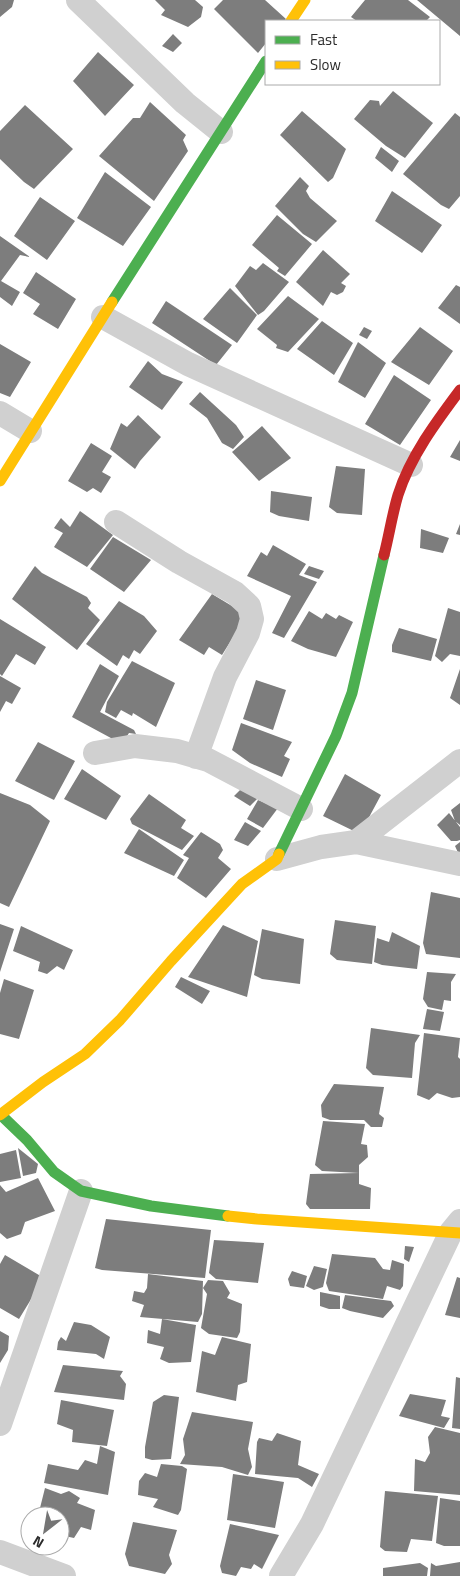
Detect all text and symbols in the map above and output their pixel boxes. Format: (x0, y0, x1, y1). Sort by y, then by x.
legend (265, 20, 440, 85)
text: Fast (310, 28, 338, 51)
text: Slow (310, 53, 341, 76)
north arrow (20, 1506, 70, 1556)
text: N (28, 1531, 48, 1554)

